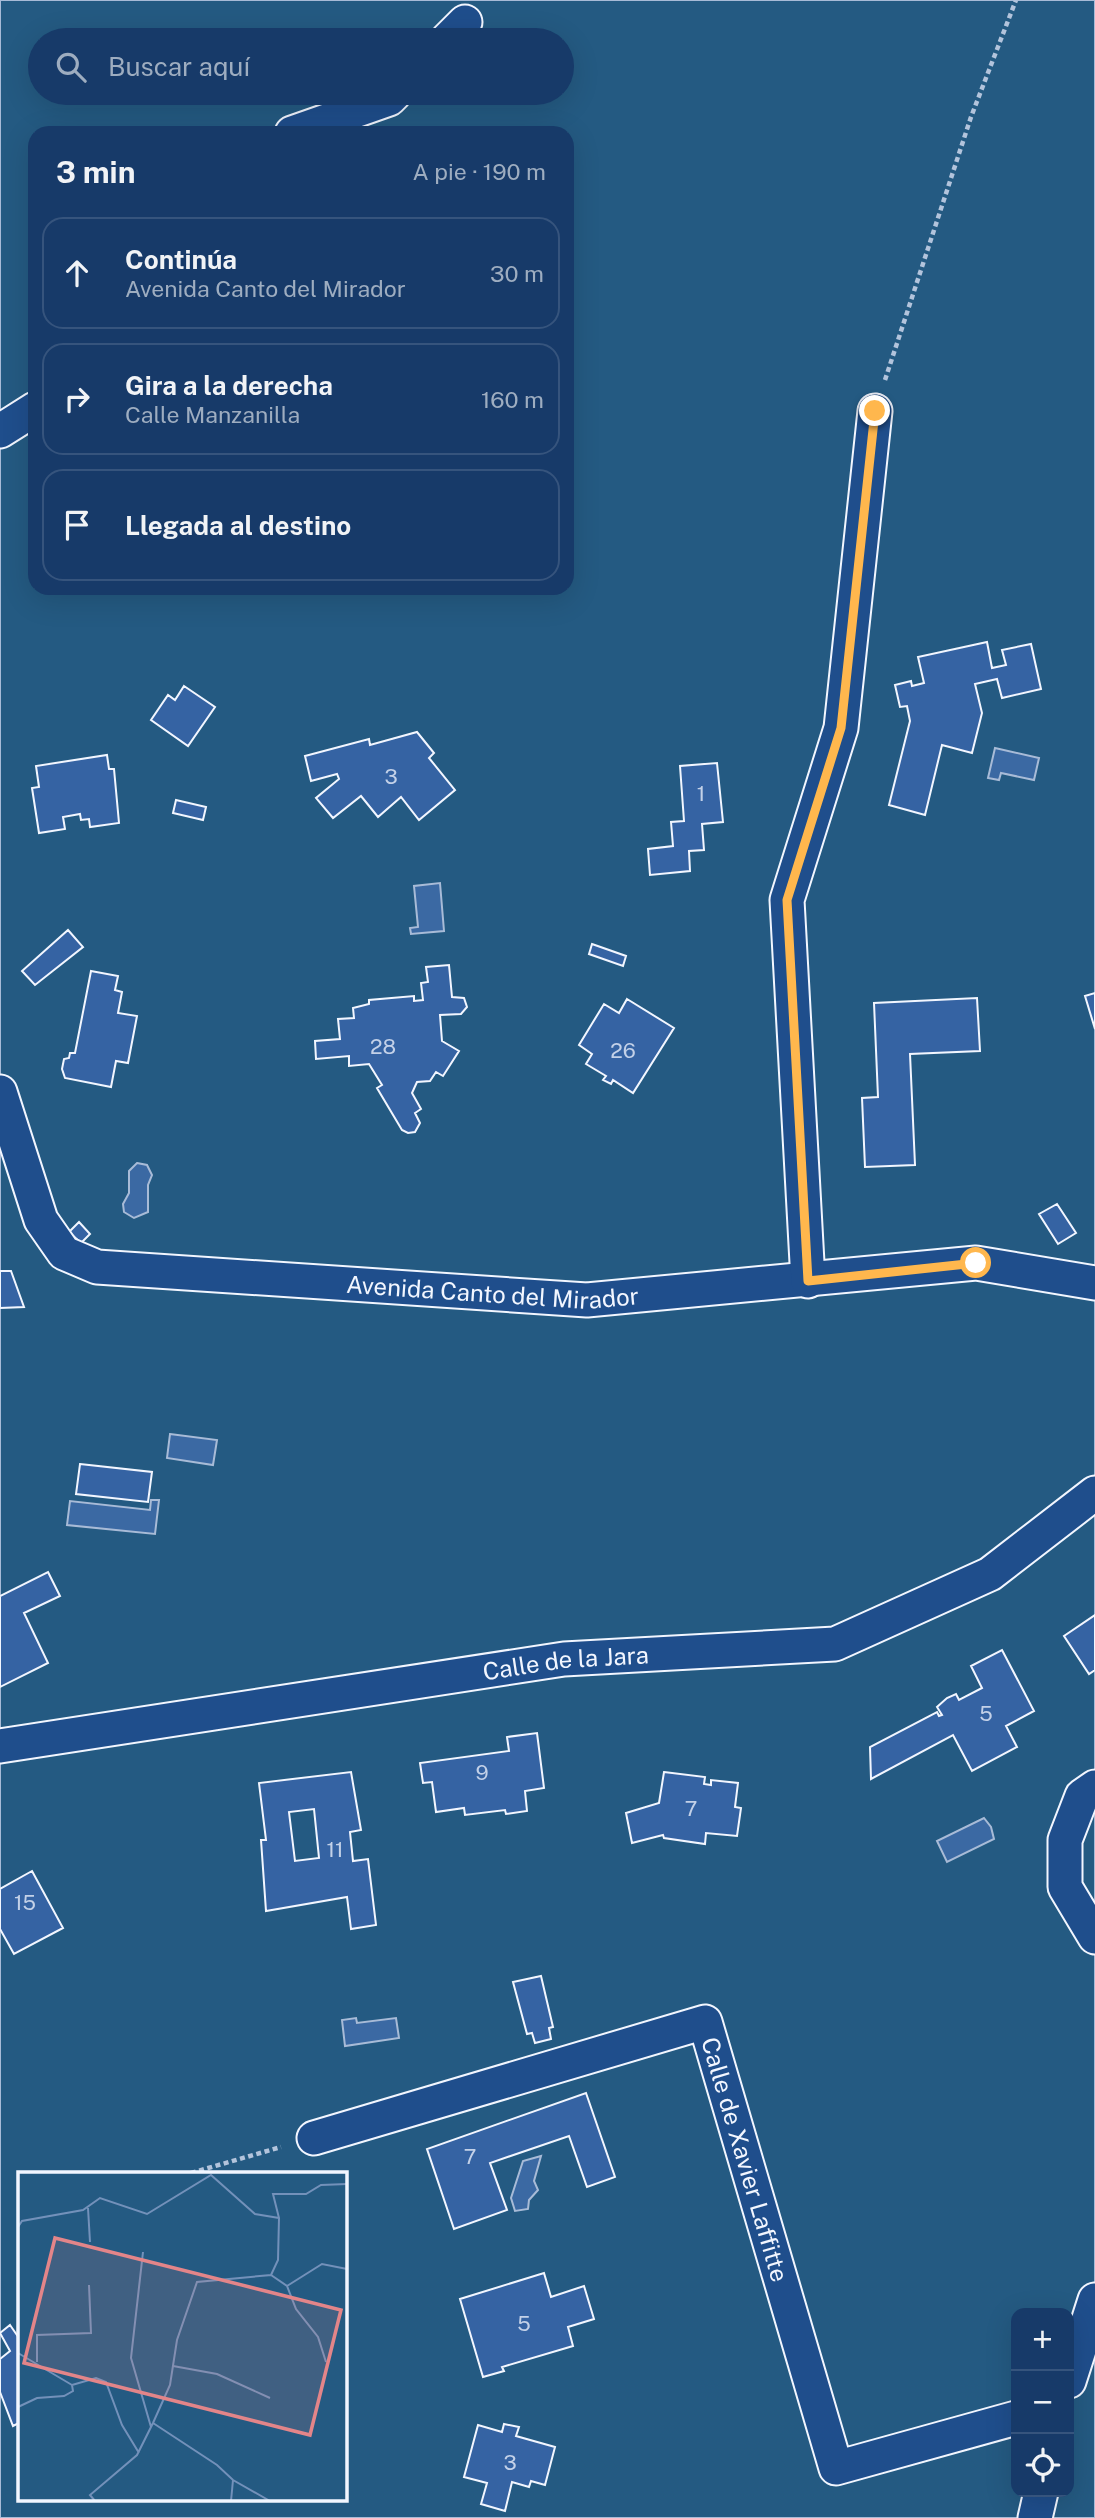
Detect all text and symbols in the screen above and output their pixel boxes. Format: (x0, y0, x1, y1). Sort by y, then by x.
search box (28, 28, 574, 105)
icon: search (52, 48, 90, 86)
text: Buscar aquí (108, 51, 250, 82)
text: 3 min (56, 154, 135, 190)
text: A pie · 190 m (412, 158, 546, 185)
text: Continúa (125, 244, 237, 275)
icon: ahead (58, 254, 96, 292)
text: 30 m (490, 260, 544, 287)
text: Avenida Canto del Mirador (125, 275, 406, 302)
text: Gira a la derecha (125, 370, 333, 401)
icon: right (58, 380, 96, 418)
text: 160 m (481, 386, 544, 413)
route end (859, 395, 890, 426)
text: Calle Manzanilla (125, 401, 300, 428)
icon: arrive (58, 506, 96, 544)
text: Llegada al destino (125, 510, 351, 541)
house number: 3 (384, 764, 398, 789)
house number: 1 (697, 781, 705, 806)
house number: 28 (370, 1034, 396, 1059)
house number: 26 (610, 1038, 636, 1063)
route start (960, 1247, 991, 1278)
street label: Avenida Canto del Mirador (345, 1270, 640, 1314)
street label: Calle de la Jara (481, 1640, 649, 1685)
house number: 5 (979, 1701, 993, 1726)
house number: 9 (475, 1760, 489, 1785)
house number: 7 (685, 1796, 697, 1821)
house number: 11 (326, 1837, 344, 1862)
house number: 15 (14, 1890, 36, 1915)
street label: Calle de Xavier Laffitte (696, 2034, 794, 2285)
house number: 7 (464, 2144, 476, 2169)
inset map (18, 2172, 346, 2500)
map controls (1011, 2308, 1074, 2497)
button: + (1011, 2308, 1074, 2371)
house number: 5 (517, 2311, 531, 2336)
button: − (1011, 2371, 1074, 2434)
button: locate (1011, 2434, 1074, 2497)
house number: 3 (503, 2450, 517, 2475)

